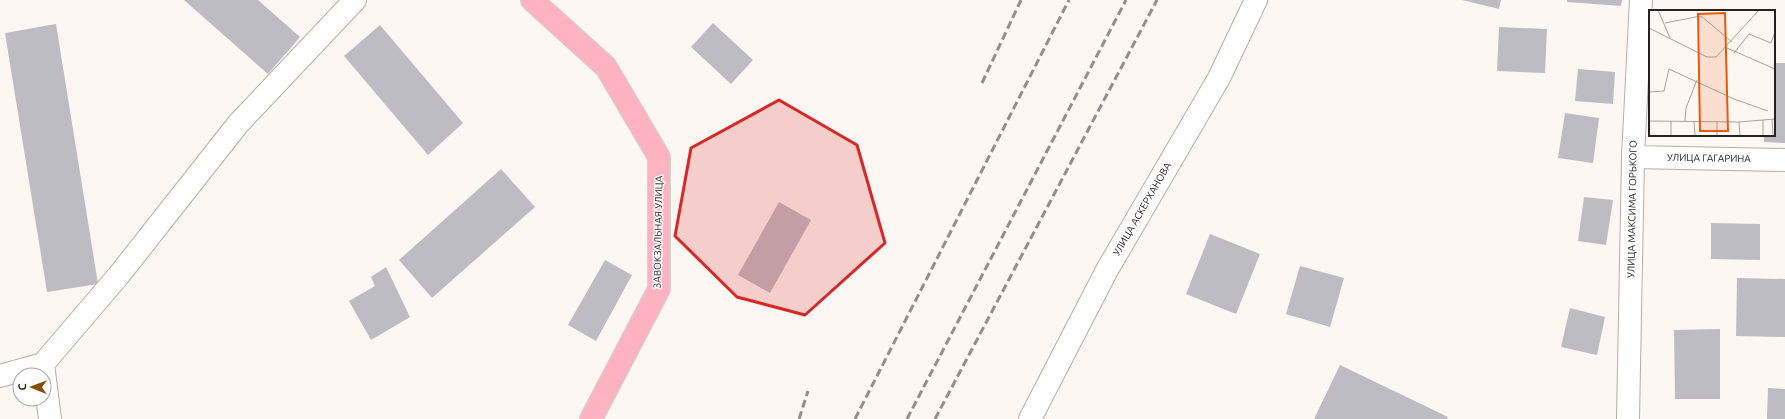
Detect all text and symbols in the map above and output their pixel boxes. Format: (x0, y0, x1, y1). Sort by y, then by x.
inset map (1649, 10, 1775, 136)
street label: УЛИЦА МАКСИМА ГОРЬКОГО (1625, 140, 1639, 278)
street label: УЛИЦА ГАГАРИНА (1667, 152, 1751, 164)
street label: УЛИЦА АСКЕРХАНОВА (1111, 160, 1173, 258)
street label: ЗАВОКЗАЛЬНАЯ УЛИЦА (652, 175, 664, 288)
north arrow (12, 367, 52, 407)
text: С (16, 383, 28, 390)

